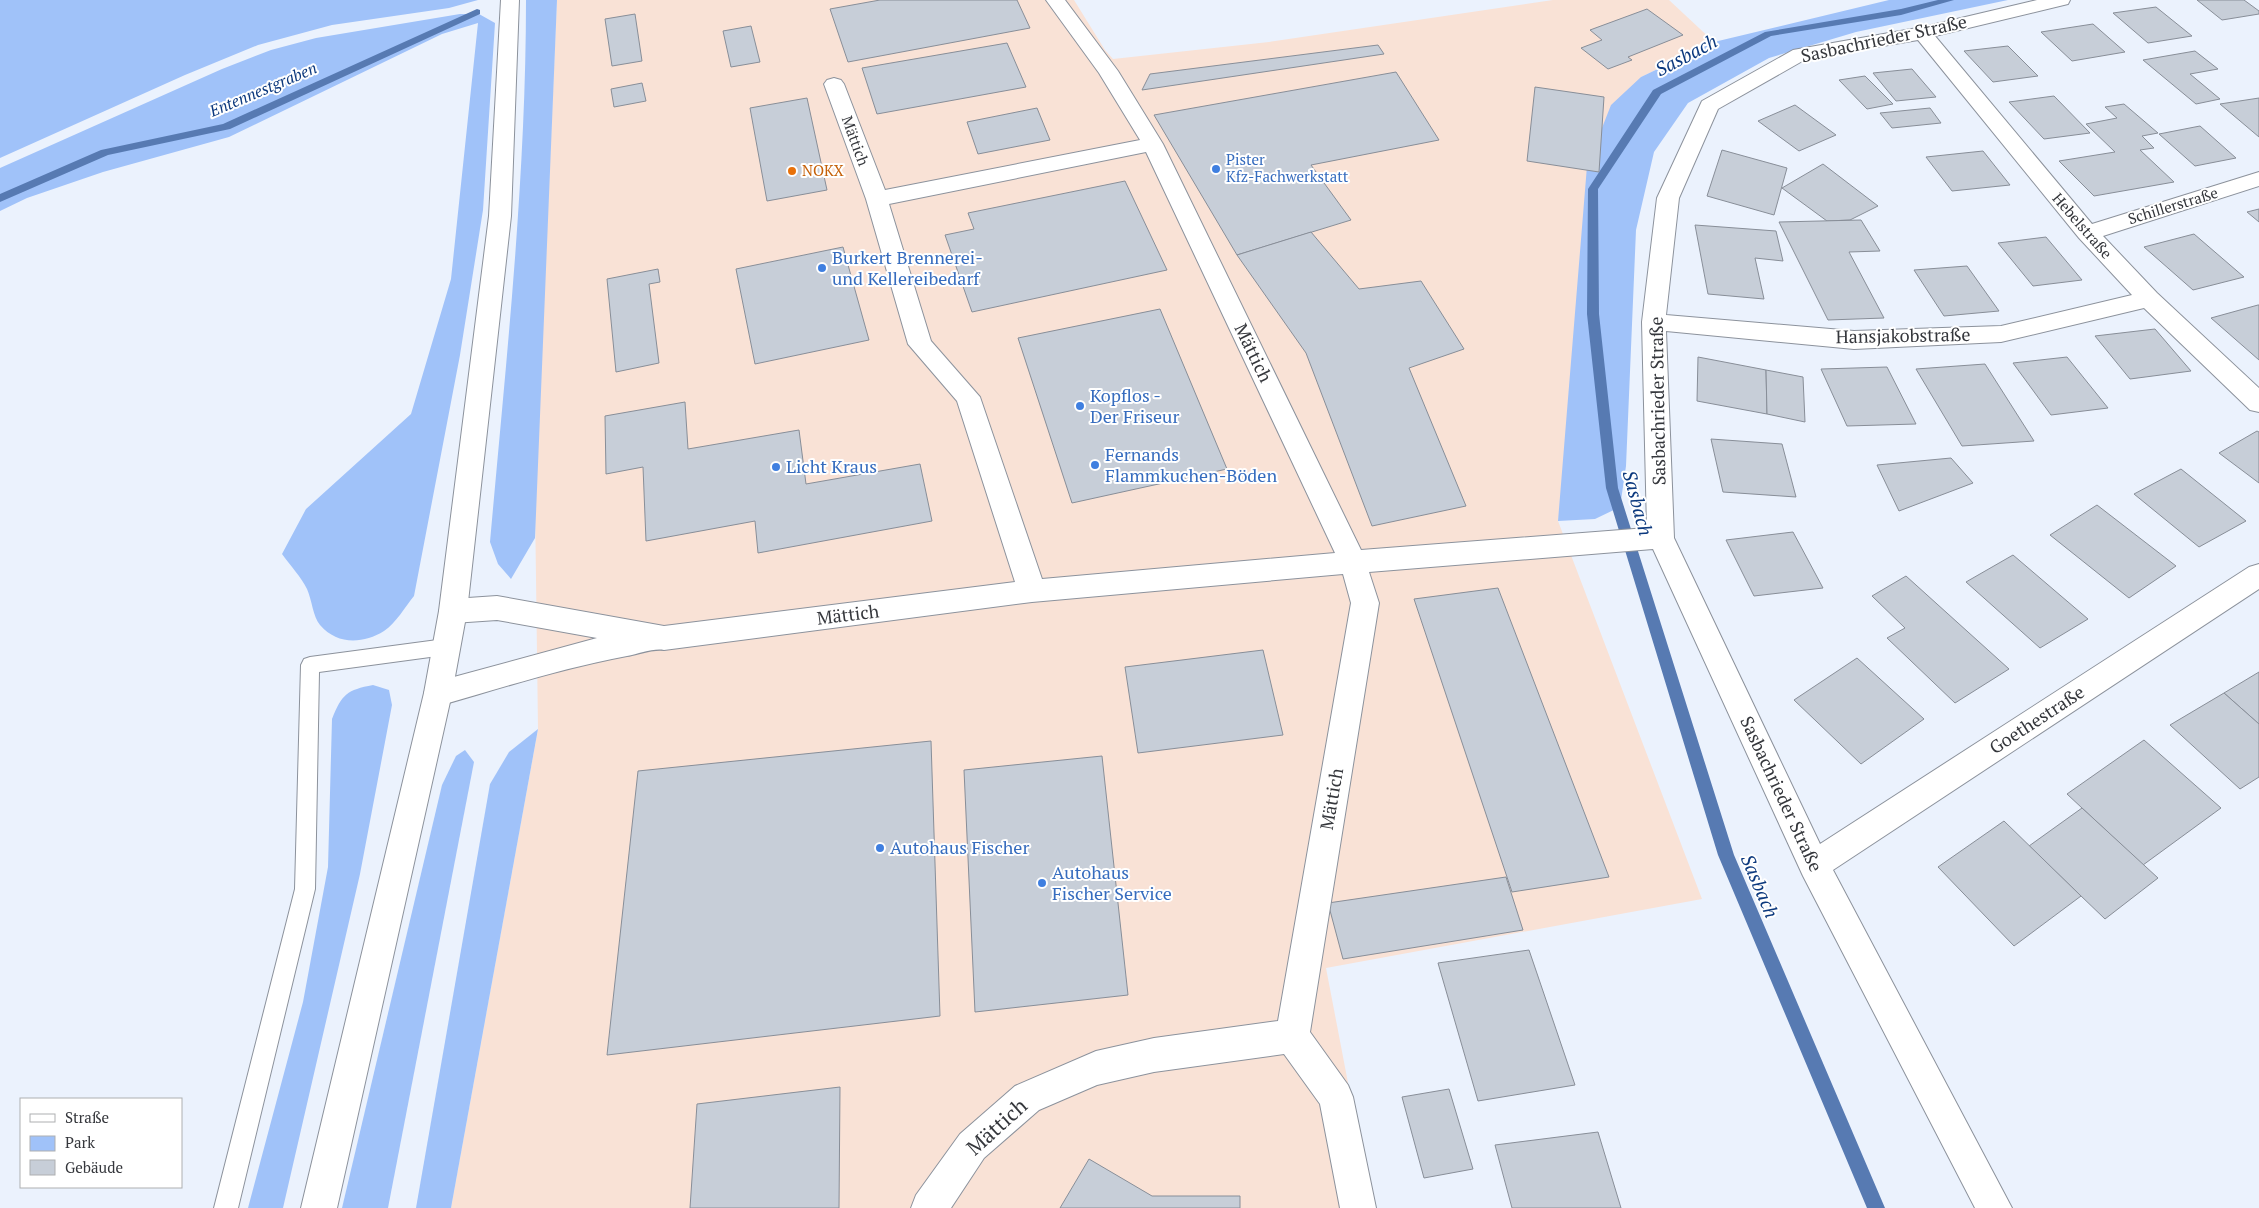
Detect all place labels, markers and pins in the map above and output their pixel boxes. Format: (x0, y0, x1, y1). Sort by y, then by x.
place label: Pister Kfz-Fachwerkstatt (1226, 149, 1349, 186)
place label: NOKX (802, 160, 844, 180)
marker: Pister Kfz-Fachwerkstatt (1210, 163, 1222, 175)
marker: NOKX (786, 165, 798, 177)
place label: Burkert Brennerei- und Kellereibedarf (832, 245, 983, 290)
marker: Burkert Brennerei- und Kellereibedarf (816, 262, 828, 274)
place label: Kopflos - Der Friseur (1090, 383, 1179, 428)
marker: Kopflos - Der Friseur (1074, 400, 1086, 412)
place label: Fernands Flammkuchen-Böden (1105, 442, 1277, 487)
place label: Licht Kraus (786, 454, 877, 478)
marker: Fernands Flammkuchen-Böden (1089, 459, 1101, 471)
marker: Licht Kraus (770, 461, 782, 473)
place label: Autohaus Fischer (890, 835, 1029, 859)
marker: Autohaus Fischer (874, 842, 886, 854)
place label: Autohaus Fischer Service (1052, 860, 1172, 905)
marker: Autohaus Fischer Service (1036, 877, 1048, 889)

